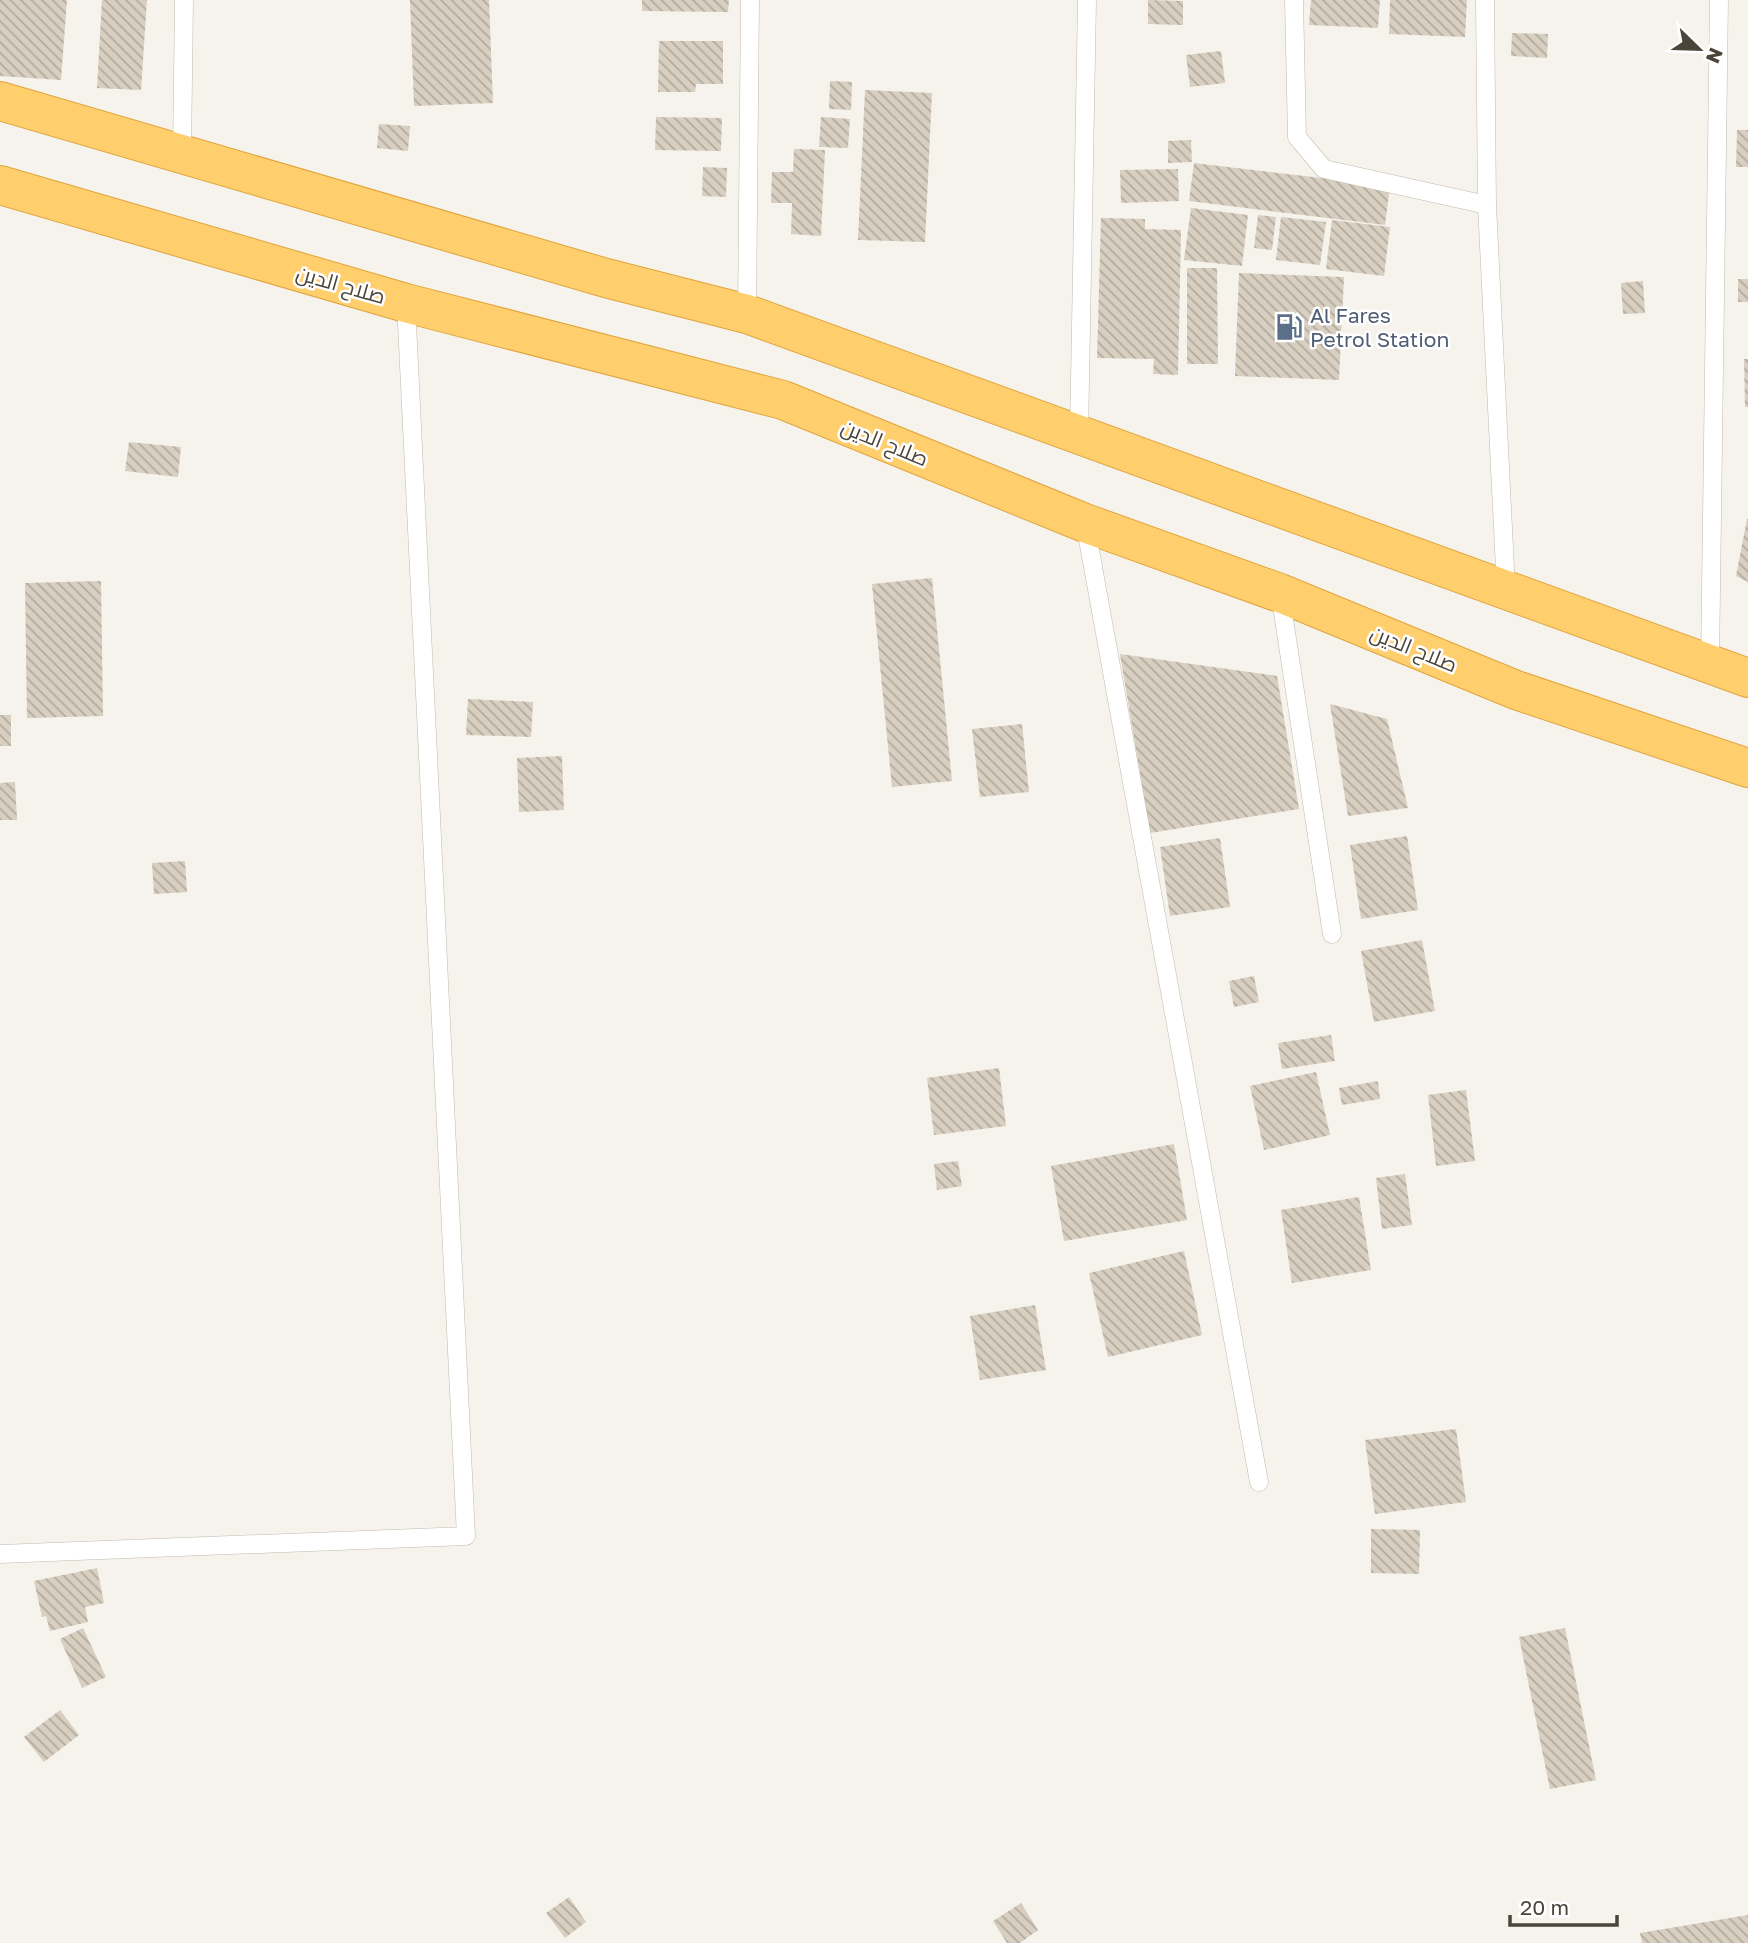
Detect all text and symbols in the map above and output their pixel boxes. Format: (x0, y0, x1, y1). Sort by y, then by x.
north arrow (1664, 14, 1734, 84)
text: N (1702, 45, 1729, 67)
street label: صلاح الدين (293, 259, 389, 311)
place label: Al Fares Petrol Station (1310, 302, 1449, 352)
fuel station icon: Al Fares Petrol Station (1274, 312, 1304, 342)
street label: صلاح الدين (837, 413, 932, 473)
street label: صلاح الدين (1366, 619, 1461, 679)
scale bar (1510, 1884, 1617, 1928)
text: 20 m (1520, 1894, 1569, 1920)

